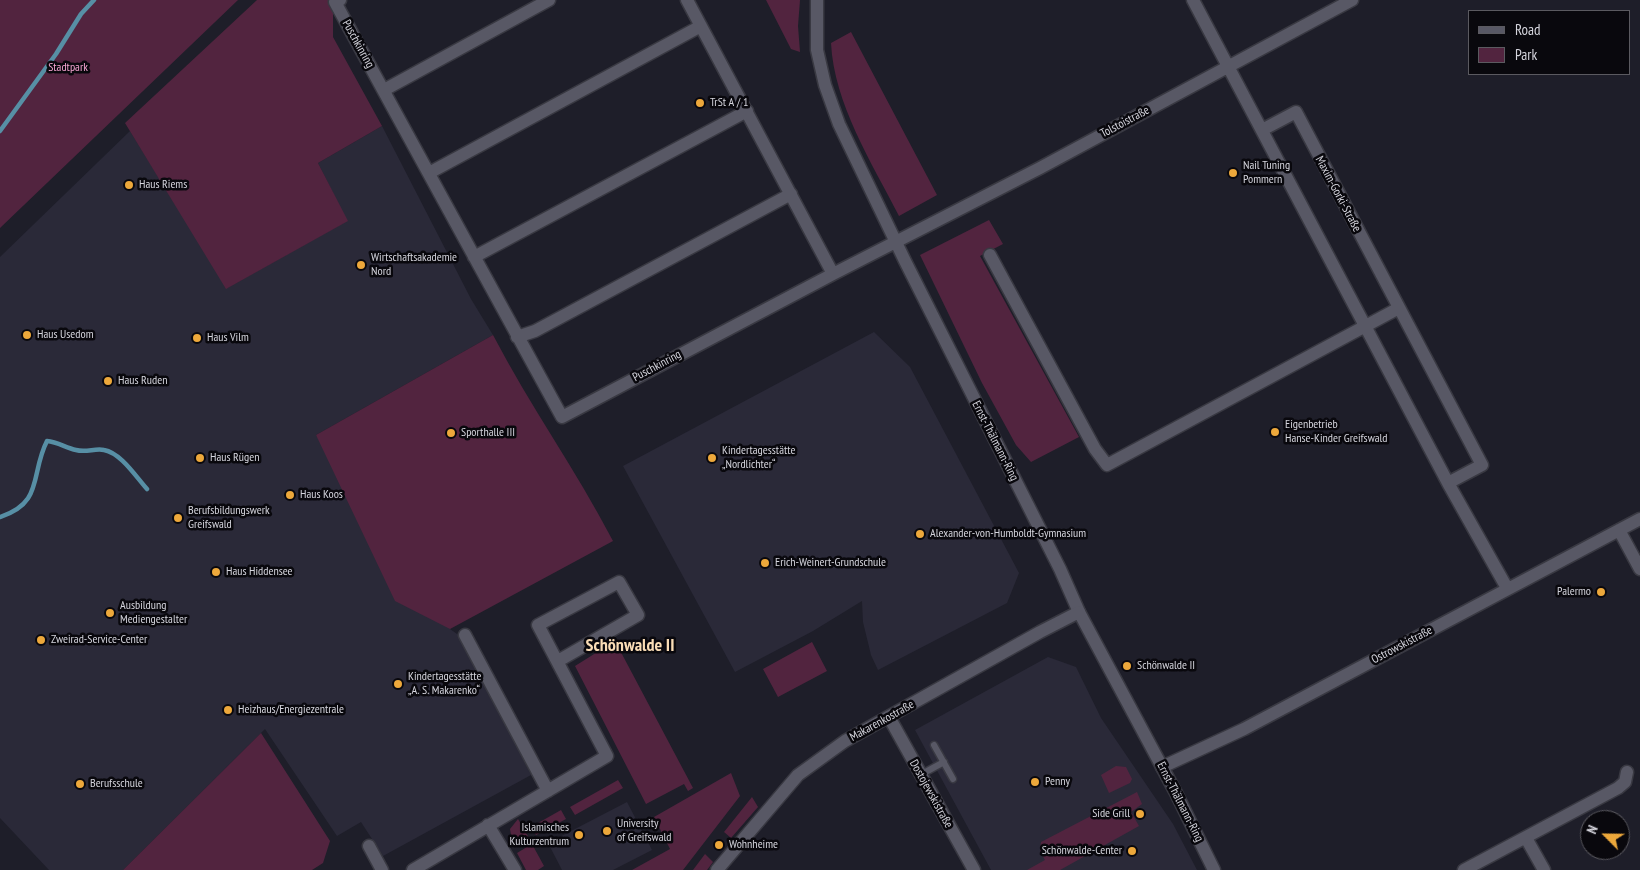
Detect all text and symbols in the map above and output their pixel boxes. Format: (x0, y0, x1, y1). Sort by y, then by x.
legend (1468, 10, 1630, 75)
street label: Puschkinring (339, 17, 377, 71)
text: Road (1515, 20, 1541, 39)
text: Park (1515, 45, 1537, 64)
park label: Stadtpark (48, 61, 88, 75)
place label: TrSt A / 1 (710, 96, 748, 110)
marker: TrSt A / 1 (694, 97, 706, 109)
street label: Tolstoistraße (1098, 103, 1152, 141)
street label: Maxim-Gorki-Straße (1312, 154, 1364, 234)
place label: Nail Tuning Pommern (1243, 159, 1290, 187)
marker: Nail Tuning Pommern (1227, 167, 1239, 179)
place label: Haus Riems (139, 178, 187, 192)
marker: Haus Riems (123, 179, 135, 191)
place label: Wirtschaftsakademie Nord (371, 251, 457, 279)
marker: Wirtschaftsakademie Nord (355, 259, 367, 271)
place label: Haus Usedom (37, 328, 93, 342)
marker: Haus Usedom (21, 329, 33, 341)
place label: Haus Vilm (207, 331, 249, 345)
marker: Haus Vilm (191, 332, 203, 344)
street label: Puschkinring (630, 347, 684, 385)
place label: Haus Ruden (118, 374, 167, 388)
marker: Haus Ruden (102, 375, 114, 387)
street label: Ernst-Thälmann-Ring (969, 399, 1021, 483)
place label: Eigenbetrieb Hanse-Kinder Greifswald (1285, 418, 1388, 446)
place label: Sporthalle III (461, 426, 515, 440)
marker: Eigenbetrieb Hanse-Kinder Greifswald (1269, 426, 1281, 438)
marker: Sporthalle III (445, 427, 457, 439)
place label: Kindertagesstätte „Nordlichter“ (722, 444, 795, 472)
place label: Haus Rügen (210, 451, 259, 465)
marker: Haus Rügen (194, 452, 206, 464)
marker: Kindertagesstätte „Nordlichter“ (706, 452, 718, 464)
place label: Haus Koos (300, 488, 343, 502)
marker: Haus Koos (284, 489, 296, 501)
place label: Berufsbildungswerk Greifswald (188, 504, 270, 532)
marker: Berufsbildungswerk Greifswald (172, 512, 184, 524)
place label: Alexander-von-Humboldt-Gymnasium (930, 527, 1086, 541)
marker: Alexander-von-Humboldt-Gymnasium (914, 528, 926, 540)
place label: Erich-Weinert-Grundschule (775, 556, 886, 570)
marker: Erich-Weinert-Grundschule (759, 557, 771, 569)
place label: Haus Hiddensee (226, 565, 293, 579)
marker: Haus Hiddensee (210, 566, 222, 578)
place label: Palermo (1557, 585, 1591, 599)
marker: Palermo (1595, 586, 1607, 598)
place label: Ausbildung Mediengestalter (120, 599, 187, 627)
marker: Ausbildung Mediengestalter (104, 607, 116, 619)
street label: Ostrowskistraße (1369, 623, 1435, 667)
place label: Zweirad-Service-Center (51, 633, 147, 647)
marker: Zweirad-Service-Center (35, 634, 47, 646)
district label: Schönwalde II (586, 635, 674, 657)
place label: Schönwalde II (1137, 659, 1195, 673)
marker: Schönwalde II (1121, 660, 1133, 672)
place label: Kindertagesstätte „A. S. Makarenko“ (408, 670, 481, 698)
marker: Kindertagesstätte „A. S. Makarenko“ (392, 678, 404, 690)
street label: Makarenkostraße (847, 697, 917, 745)
place label: Heizhaus/Energiezentrale (238, 703, 344, 717)
marker: Heizhaus/Energiezentrale (222, 704, 234, 716)
street label: Dostojewskistraße (906, 757, 956, 831)
street label: Ernst-Thälmann-Ring (1154, 760, 1206, 844)
place label: Penny (1045, 775, 1070, 789)
marker: Penny (1029, 776, 1041, 788)
place label: Berufsschule (90, 777, 143, 791)
marker: Berufsschule (74, 778, 86, 790)
place label: Side Grill (1092, 807, 1130, 821)
marker: Side Grill (1134, 808, 1146, 820)
north arrow (1580, 810, 1630, 860)
place label: University of Greifswald (617, 817, 671, 845)
place label: Islamisches Kulturzentrum (510, 821, 569, 849)
text: N (1582, 823, 1602, 837)
marker: University of Greifswald (601, 825, 613, 837)
marker: Islamisches Kulturzentrum (573, 829, 585, 841)
place label: Wohnheime (729, 838, 778, 852)
marker: Wohnheime (713, 839, 725, 851)
place label: Schönwalde-Center (1042, 844, 1122, 858)
marker: Schönwalde-Center (1126, 845, 1138, 857)

